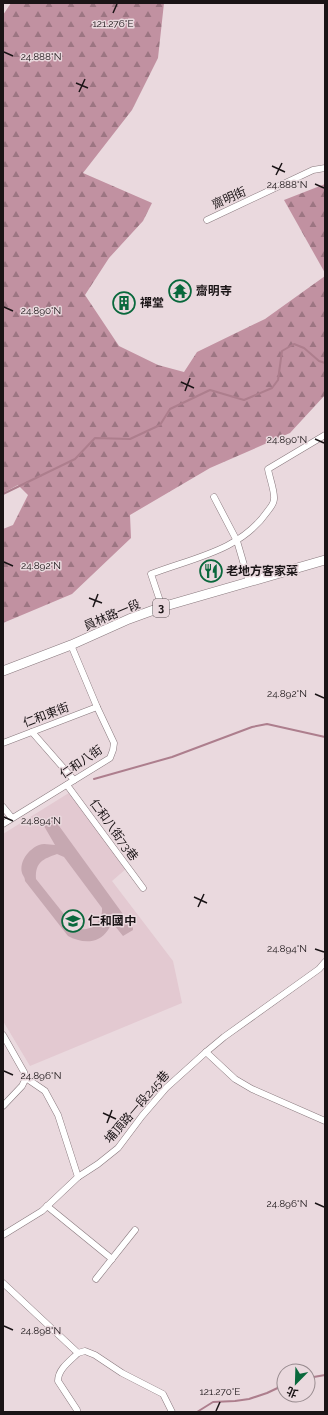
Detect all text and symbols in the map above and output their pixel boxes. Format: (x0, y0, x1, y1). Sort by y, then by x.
text: 121.276°E (93, 18, 134, 29)
text: 24.888°N (21, 51, 61, 62)
text: 24.888°N (267, 179, 307, 190)
street label: 齋明街 (210, 184, 248, 212)
temple icon: 齋明寺 (167, 278, 193, 304)
place label: 齋明寺 (196, 284, 232, 298)
building icon: 禪堂 (111, 290, 137, 316)
place label: 禪堂 (140, 296, 164, 310)
text: 24.890°N (21, 305, 61, 316)
text: 24.890°N (267, 434, 307, 445)
restaurant icon: 老地方客家菜 (198, 558, 224, 584)
text: 24.892°N (21, 560, 61, 571)
place label: 老地方客家菜 (226, 564, 298, 578)
street label: 員林路一段 (82, 597, 142, 633)
road number: 3 (153, 599, 169, 617)
text: 24.892°N (267, 688, 307, 699)
street label: 仁和東街 (21, 700, 71, 730)
street label: 仁和八街 (57, 743, 105, 781)
street label: 仁和八街73巷 (87, 796, 141, 864)
text: 24.894°N (21, 815, 61, 826)
school or university icon: 仁和國中 (60, 908, 86, 934)
place label: 仁和國中 (88, 914, 136, 928)
text: 24.894°N (267, 943, 307, 954)
street label: 埔頂路一段245巷 (102, 1068, 172, 1146)
text: 24.896°N (21, 1070, 61, 1081)
text: 24.896°N (267, 1198, 307, 1209)
text: 24.898°N (21, 1325, 61, 1336)
north arrow (276, 1363, 316, 1403)
text: 北 (285, 1384, 300, 1400)
text: 121.270°E (200, 1386, 240, 1397)

